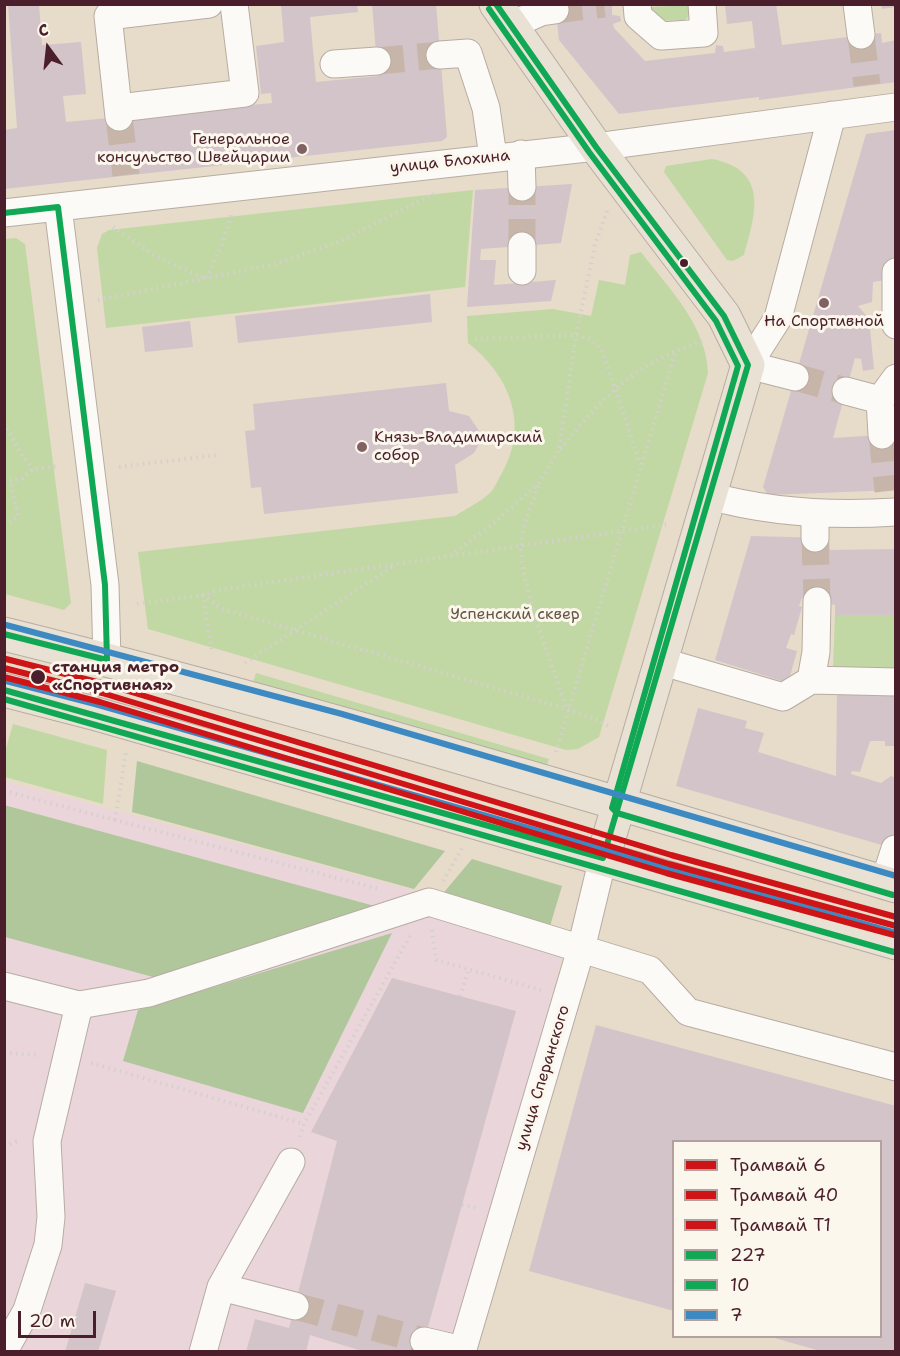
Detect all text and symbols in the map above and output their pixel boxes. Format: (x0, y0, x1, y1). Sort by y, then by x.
north arrow (18, 18, 78, 78)
text: С (36, 19, 51, 42)
place label: Генеральное консульство Швейцарии (97, 130, 290, 168)
marker: Генеральное консульство Швейцарии (295, 142, 309, 156)
street label: улица Блохина (389, 146, 511, 178)
unlabelled marker (678, 257, 690, 269)
marker: На Спортивной (817, 296, 831, 310)
place label: На Спортивной (764, 312, 884, 332)
place label: Князь-Владимирский собор (374, 428, 542, 466)
marker: Князь-Владимирский собор (355, 440, 369, 454)
park label: Успенский сквер (450, 605, 580, 625)
place label: станция метро «Спортивная» (52, 658, 179, 696)
marker: станция метро «Спортивная» (29, 668, 47, 686)
street label: улица Сперанского (512, 1003, 574, 1153)
legend (672, 1140, 882, 1338)
text: Трамвай 6 (730, 1153, 826, 1177)
text: Трамвай 40 (730, 1183, 838, 1207)
text: Трамвай Т1 (730, 1213, 831, 1237)
text: 227 (730, 1243, 766, 1267)
text: 10 (730, 1273, 750, 1297)
scale bar (21, 1299, 99, 1337)
text: 7 (730, 1303, 743, 1327)
text: 20 m (29, 1309, 75, 1333)

